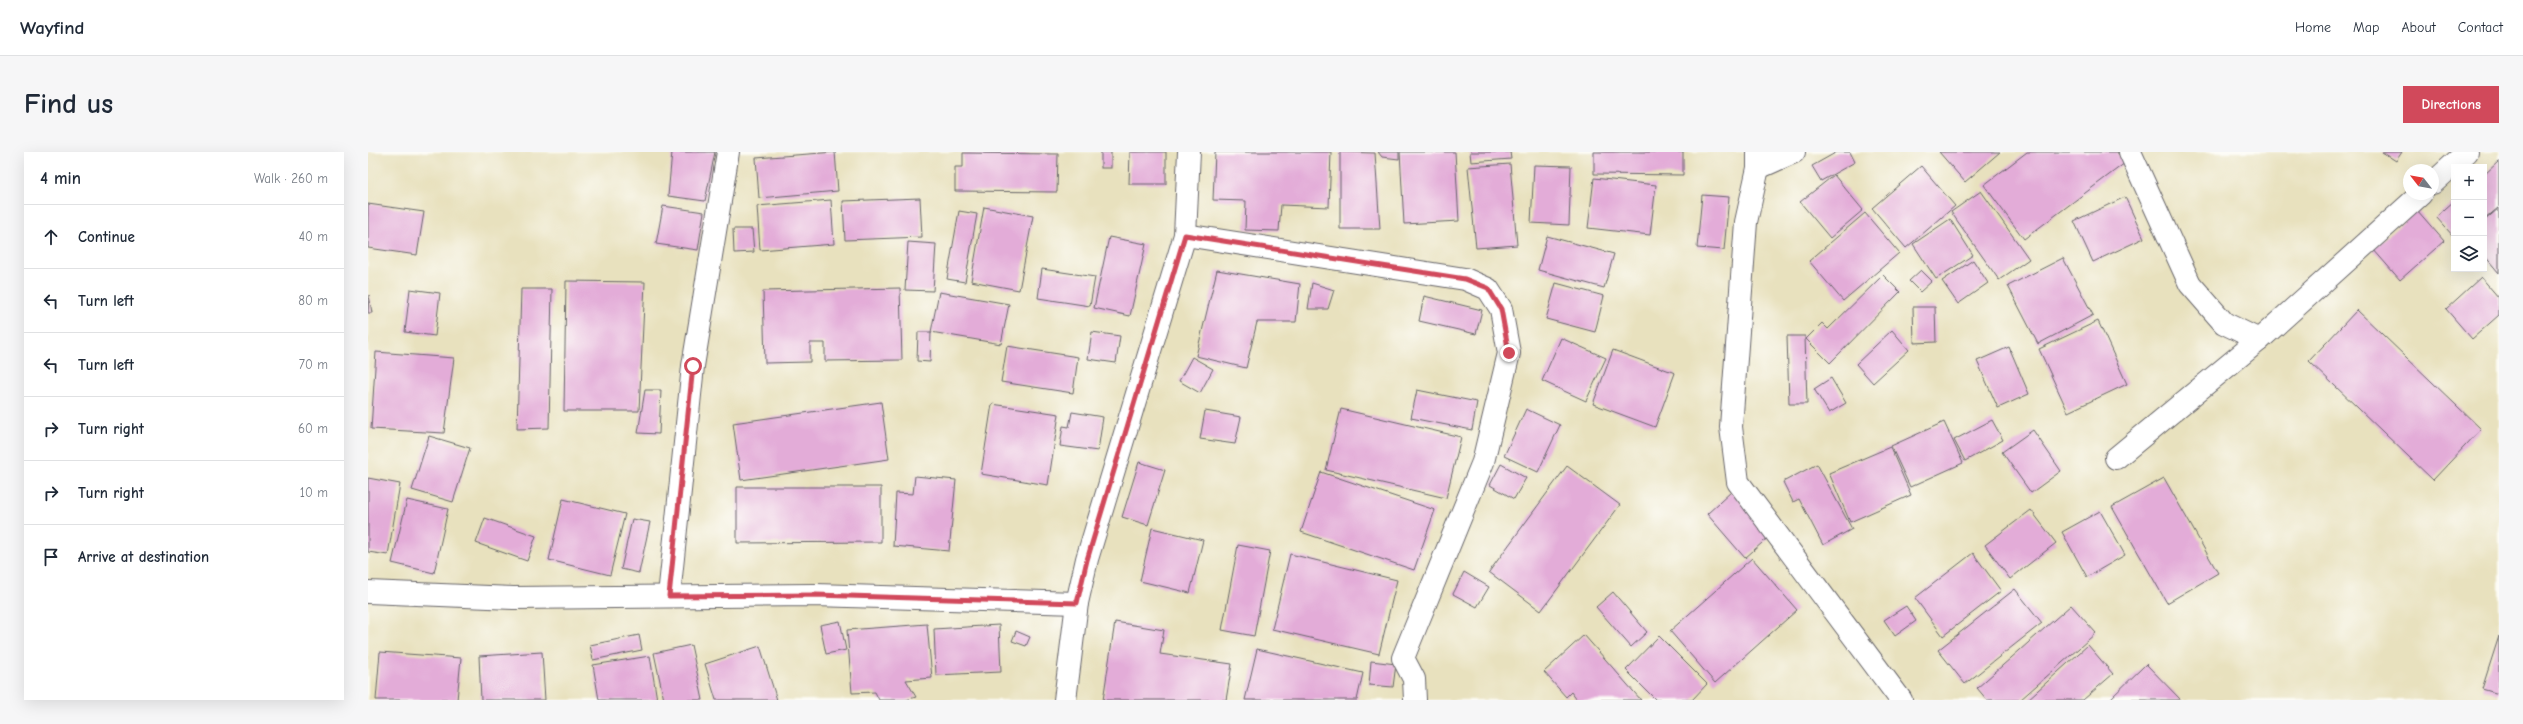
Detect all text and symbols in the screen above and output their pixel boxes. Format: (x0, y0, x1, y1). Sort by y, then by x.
text: Wayfind (20, 17, 84, 39)
text: Home (2295, 19, 2331, 36)
text: Map (2353, 19, 2379, 36)
text: About (2401, 19, 2436, 36)
text: Contact (2458, 19, 2503, 36)
button: Directions (2403, 86, 2499, 123)
text: Find us (24, 88, 113, 120)
north arrow (2403, 164, 2439, 200)
map controls (2451, 164, 2487, 272)
button: + (2451, 164, 2487, 200)
text: 4 min (40, 169, 81, 188)
text: Walk · 260 m (254, 171, 328, 186)
button: − (2451, 200, 2487, 236)
icon: ahead (40, 226, 62, 248)
text: Continue (78, 228, 135, 246)
text: 40 m (299, 229, 328, 244)
button: layers (2451, 236, 2487, 272)
icon: left (40, 290, 62, 312)
text: Turn left (78, 292, 134, 310)
text: 80 m (298, 293, 328, 308)
route end (1500, 344, 1518, 362)
icon: left (40, 354, 62, 376)
text: Turn left (78, 356, 134, 374)
text: 70 m (299, 357, 328, 372)
route start (684, 357, 702, 375)
icon: right (40, 418, 62, 440)
text: Turn right (78, 420, 144, 438)
text: 60 m (298, 421, 328, 436)
icon: right (40, 482, 62, 504)
text: Turn right (78, 484, 144, 502)
text: 10 m (300, 485, 328, 500)
icon: arrive (40, 546, 62, 568)
text: Arrive at destination (78, 548, 209, 566)

